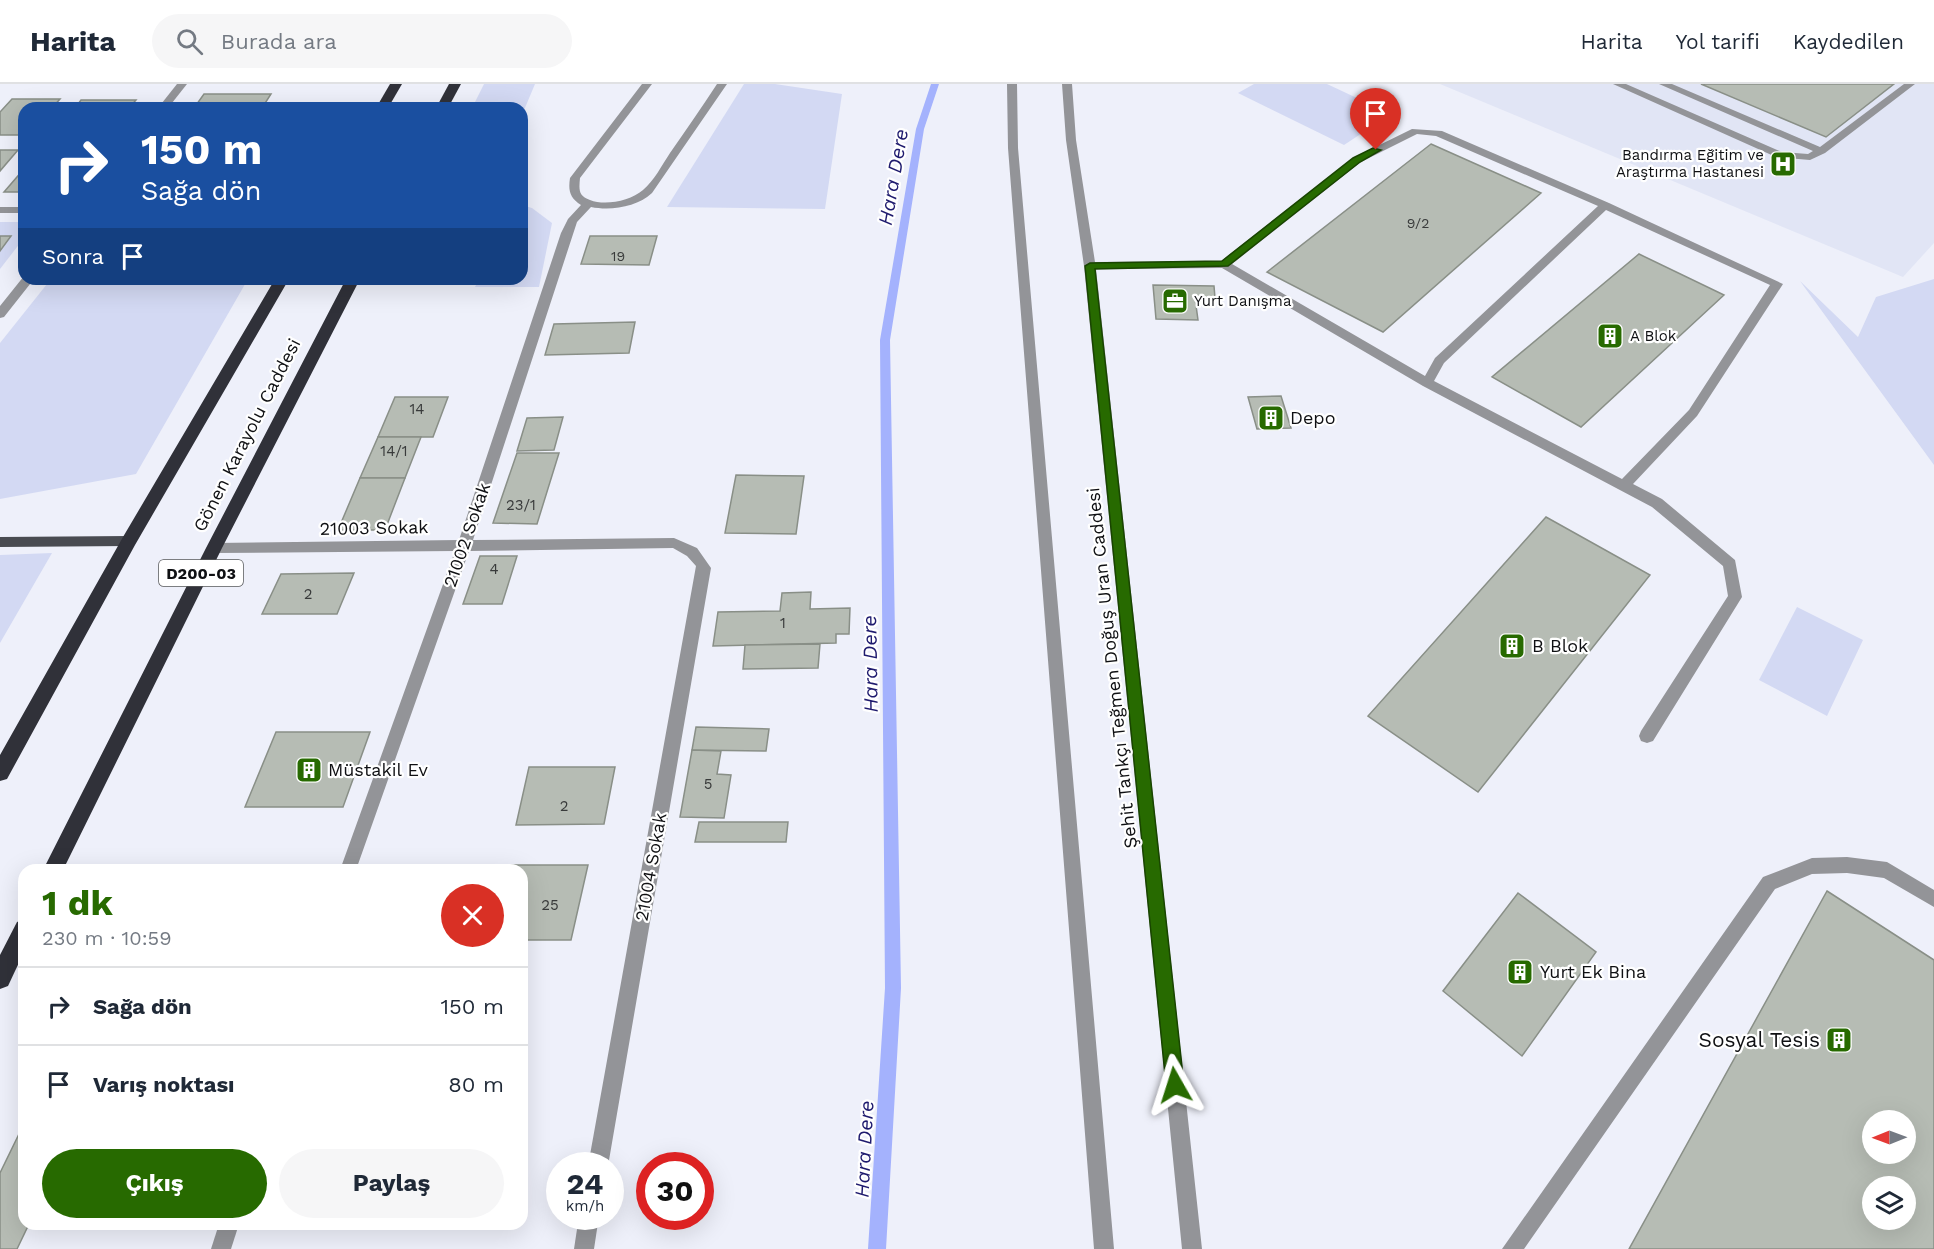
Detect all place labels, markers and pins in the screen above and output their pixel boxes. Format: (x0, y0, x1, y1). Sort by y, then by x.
pin (1350, 88, 1401, 150)
place label: Bandırma Eğitim ve Araştırma Hastanesi (1616, 146, 1764, 181)
hospital icon: Bandırma Eğitim ve Araştırma Hastanesi (1768, 149, 1798, 179)
office icon: Yurt Danışma (1160, 286, 1190, 316)
place label: Yurt Danışma (1194, 292, 1292, 310)
building icon: A Blok (1595, 321, 1625, 351)
place label: A Blok (1630, 327, 1677, 345)
building icon: Depo (1256, 403, 1286, 433)
place label: Depo (1290, 407, 1335, 428)
building icon: B Blok (1497, 631, 1527, 661)
place label: B Blok (1532, 635, 1588, 656)
building icon: Müstakil Ev (294, 755, 324, 785)
place label: Müstakil Ev (328, 759, 428, 780)
building icon: Yurt Ek Bina (1505, 957, 1535, 987)
place label: Yurt Ek Bina (1540, 961, 1646, 982)
building icon: Sosyal Tesis (1824, 1025, 1854, 1055)
place label: Sosyal Tesis (1699, 1027, 1820, 1052)

